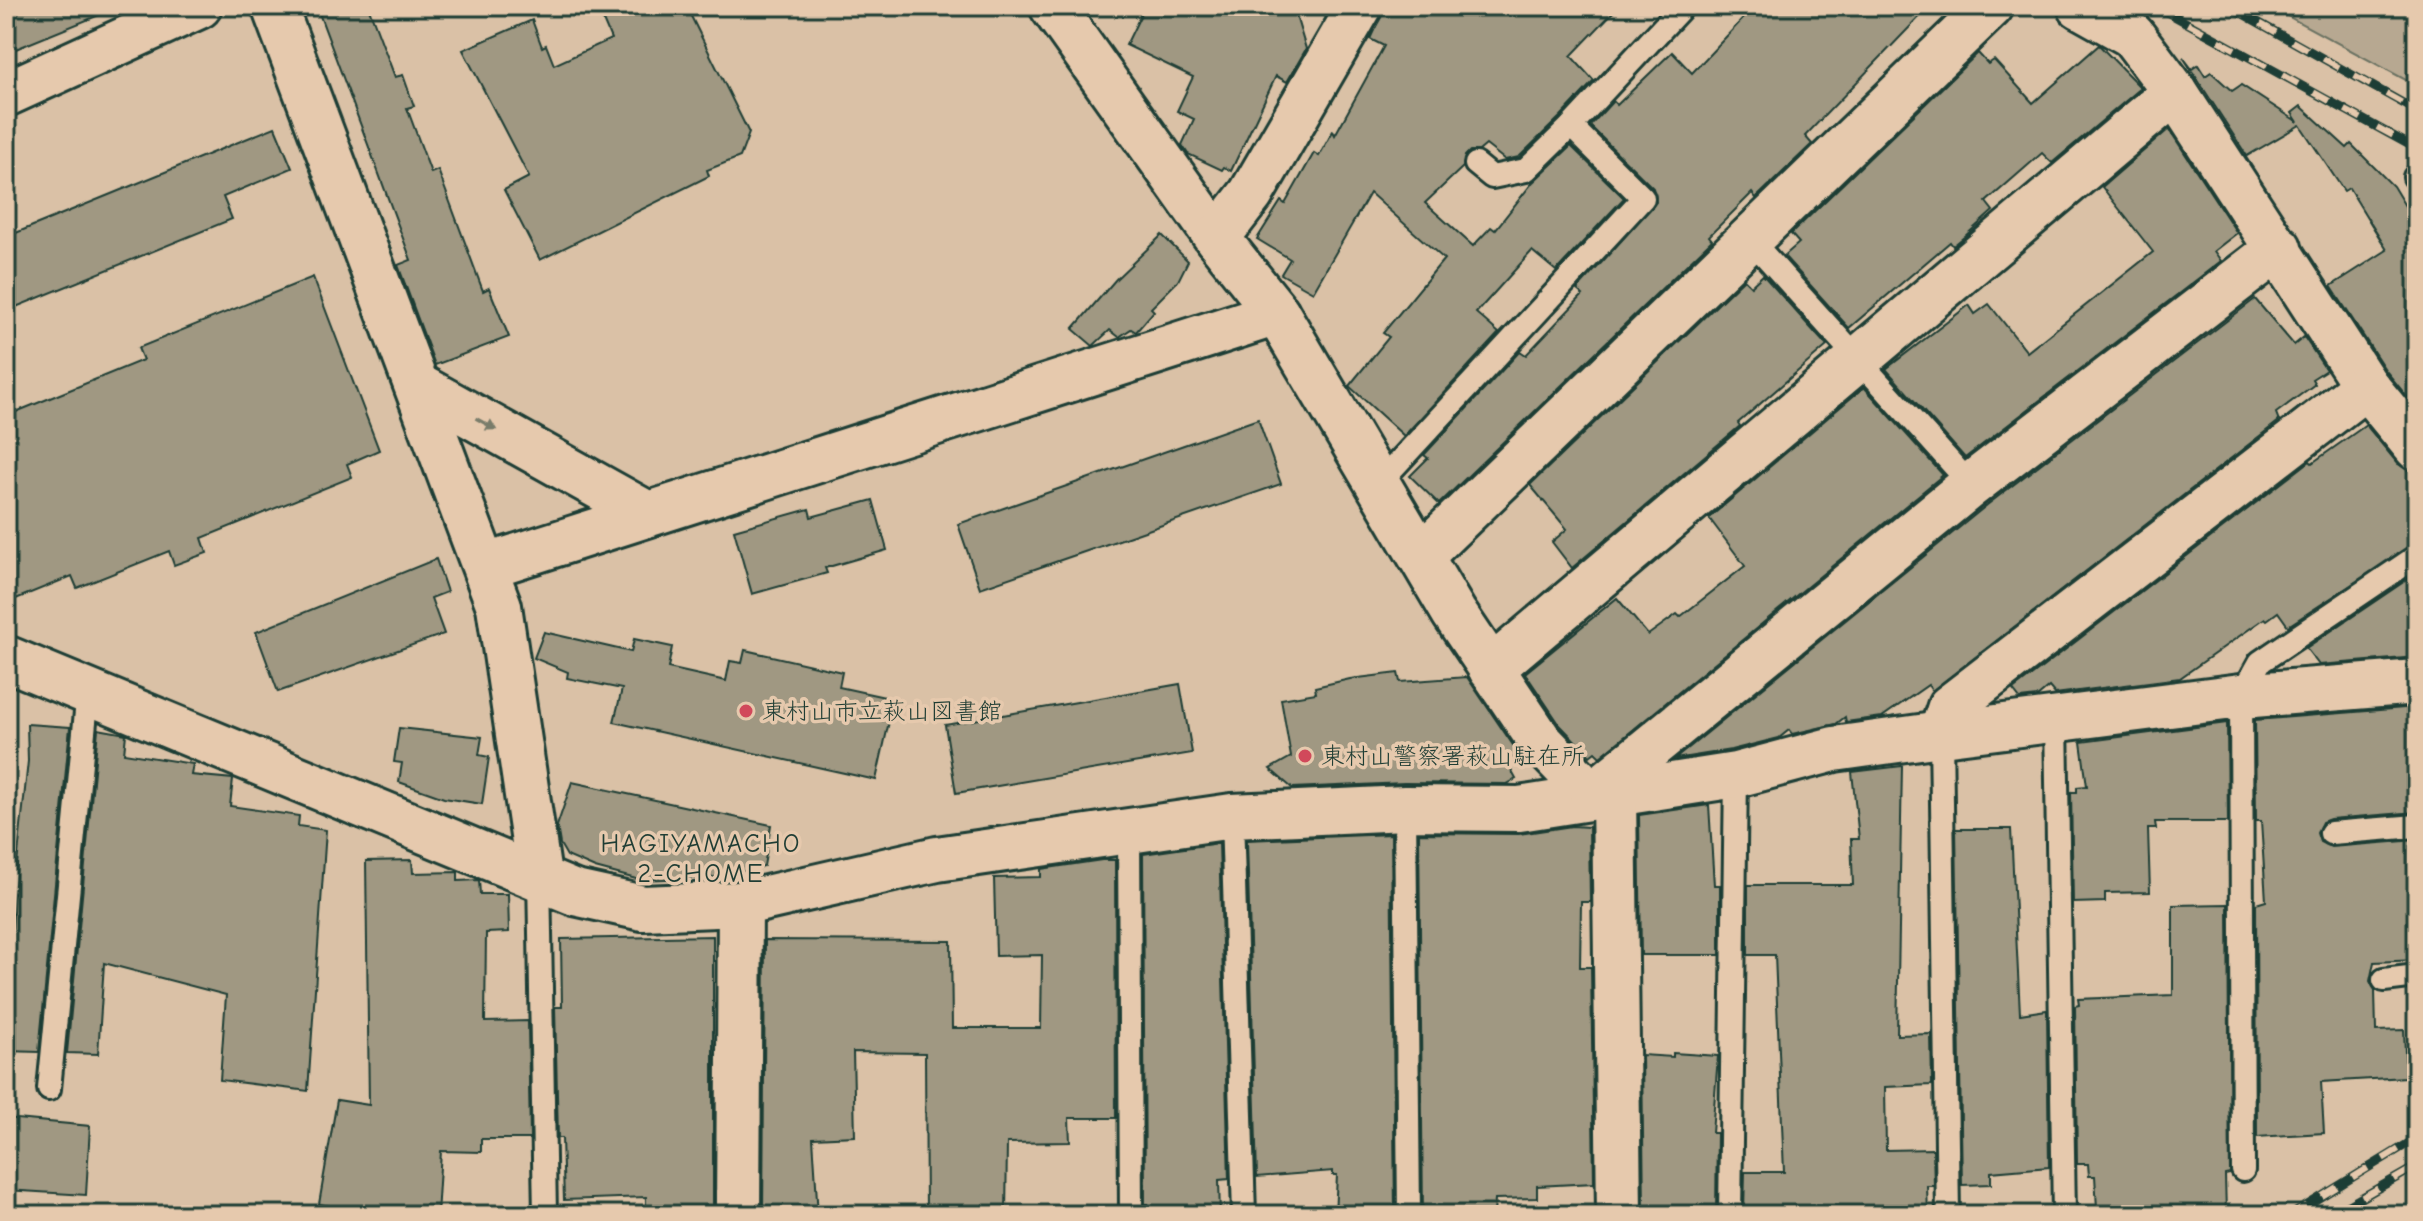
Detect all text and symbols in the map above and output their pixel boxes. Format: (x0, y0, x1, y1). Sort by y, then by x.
one-way arrow (475, 417, 497, 431)
place label: 東村山市立萩山図書館 (762, 697, 1002, 725)
marker: 東村山市立萩山図書館 (737, 702, 755, 720)
place label: 東村山警察署萩山駐在所 (1321, 742, 1585, 770)
marker: 東村山警察署萩山駐在所 (1296, 747, 1314, 765)
district label: HAGIYAMACHO 2-CHOME (600, 829, 802, 889)

